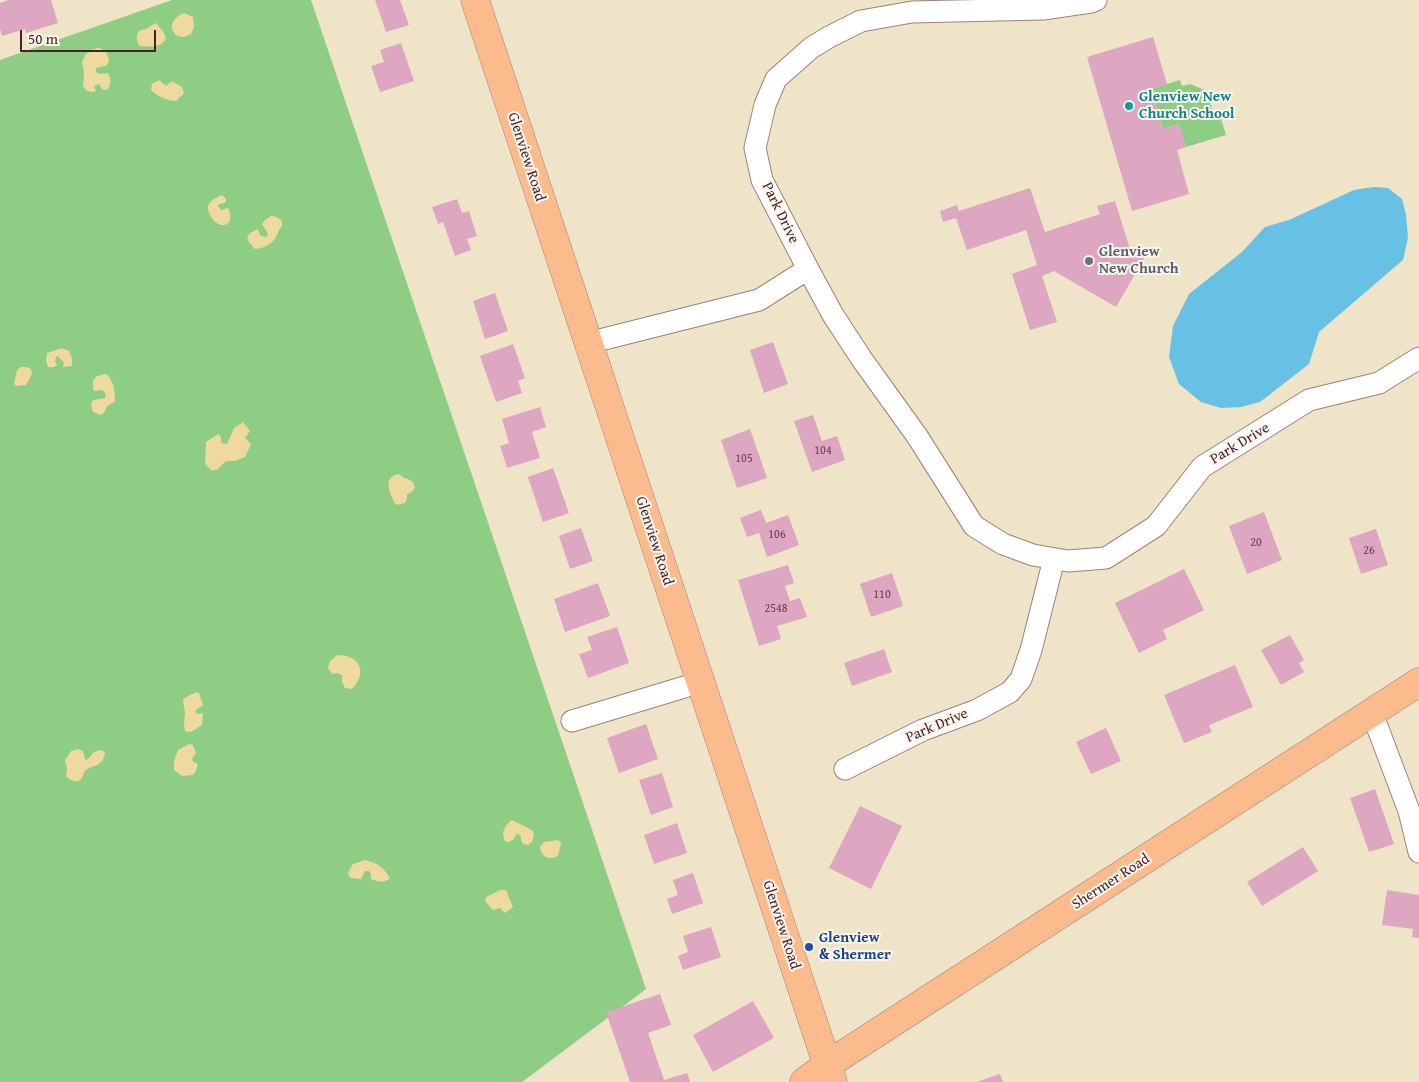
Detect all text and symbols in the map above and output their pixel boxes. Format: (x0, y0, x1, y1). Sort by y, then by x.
scale bar (22, 20, 159, 52)
text: 50 m (28, 28, 58, 49)
place label: Glenview New Church School (1139, 88, 1235, 123)
marker: Glenview New Church School (1123, 100, 1135, 112)
street label: Glenview Road (503, 110, 549, 204)
street label: Park Drive (757, 179, 803, 247)
place label: Glenview New Church (1099, 243, 1179, 278)
marker: Glenview New Church (1083, 255, 1095, 267)
street label: Park Drive (1207, 419, 1273, 469)
house number: 104 (814, 444, 832, 458)
house number: 105 (735, 452, 753, 466)
street label: Glenview Road (631, 494, 677, 588)
house number: 106 (768, 528, 786, 542)
house number: 20 (1250, 536, 1262, 550)
house number: 26 (1363, 544, 1375, 558)
house number: 110 (873, 588, 891, 602)
house number: 2548 (764, 602, 788, 616)
street label: Park Drive (903, 705, 971, 747)
street label: Shermer Road (1069, 850, 1153, 914)
street label: Glenview Road (758, 878, 804, 972)
place label: Glenview & Shermer (819, 929, 891, 964)
marker: Glenview & Shermer (803, 941, 815, 953)

